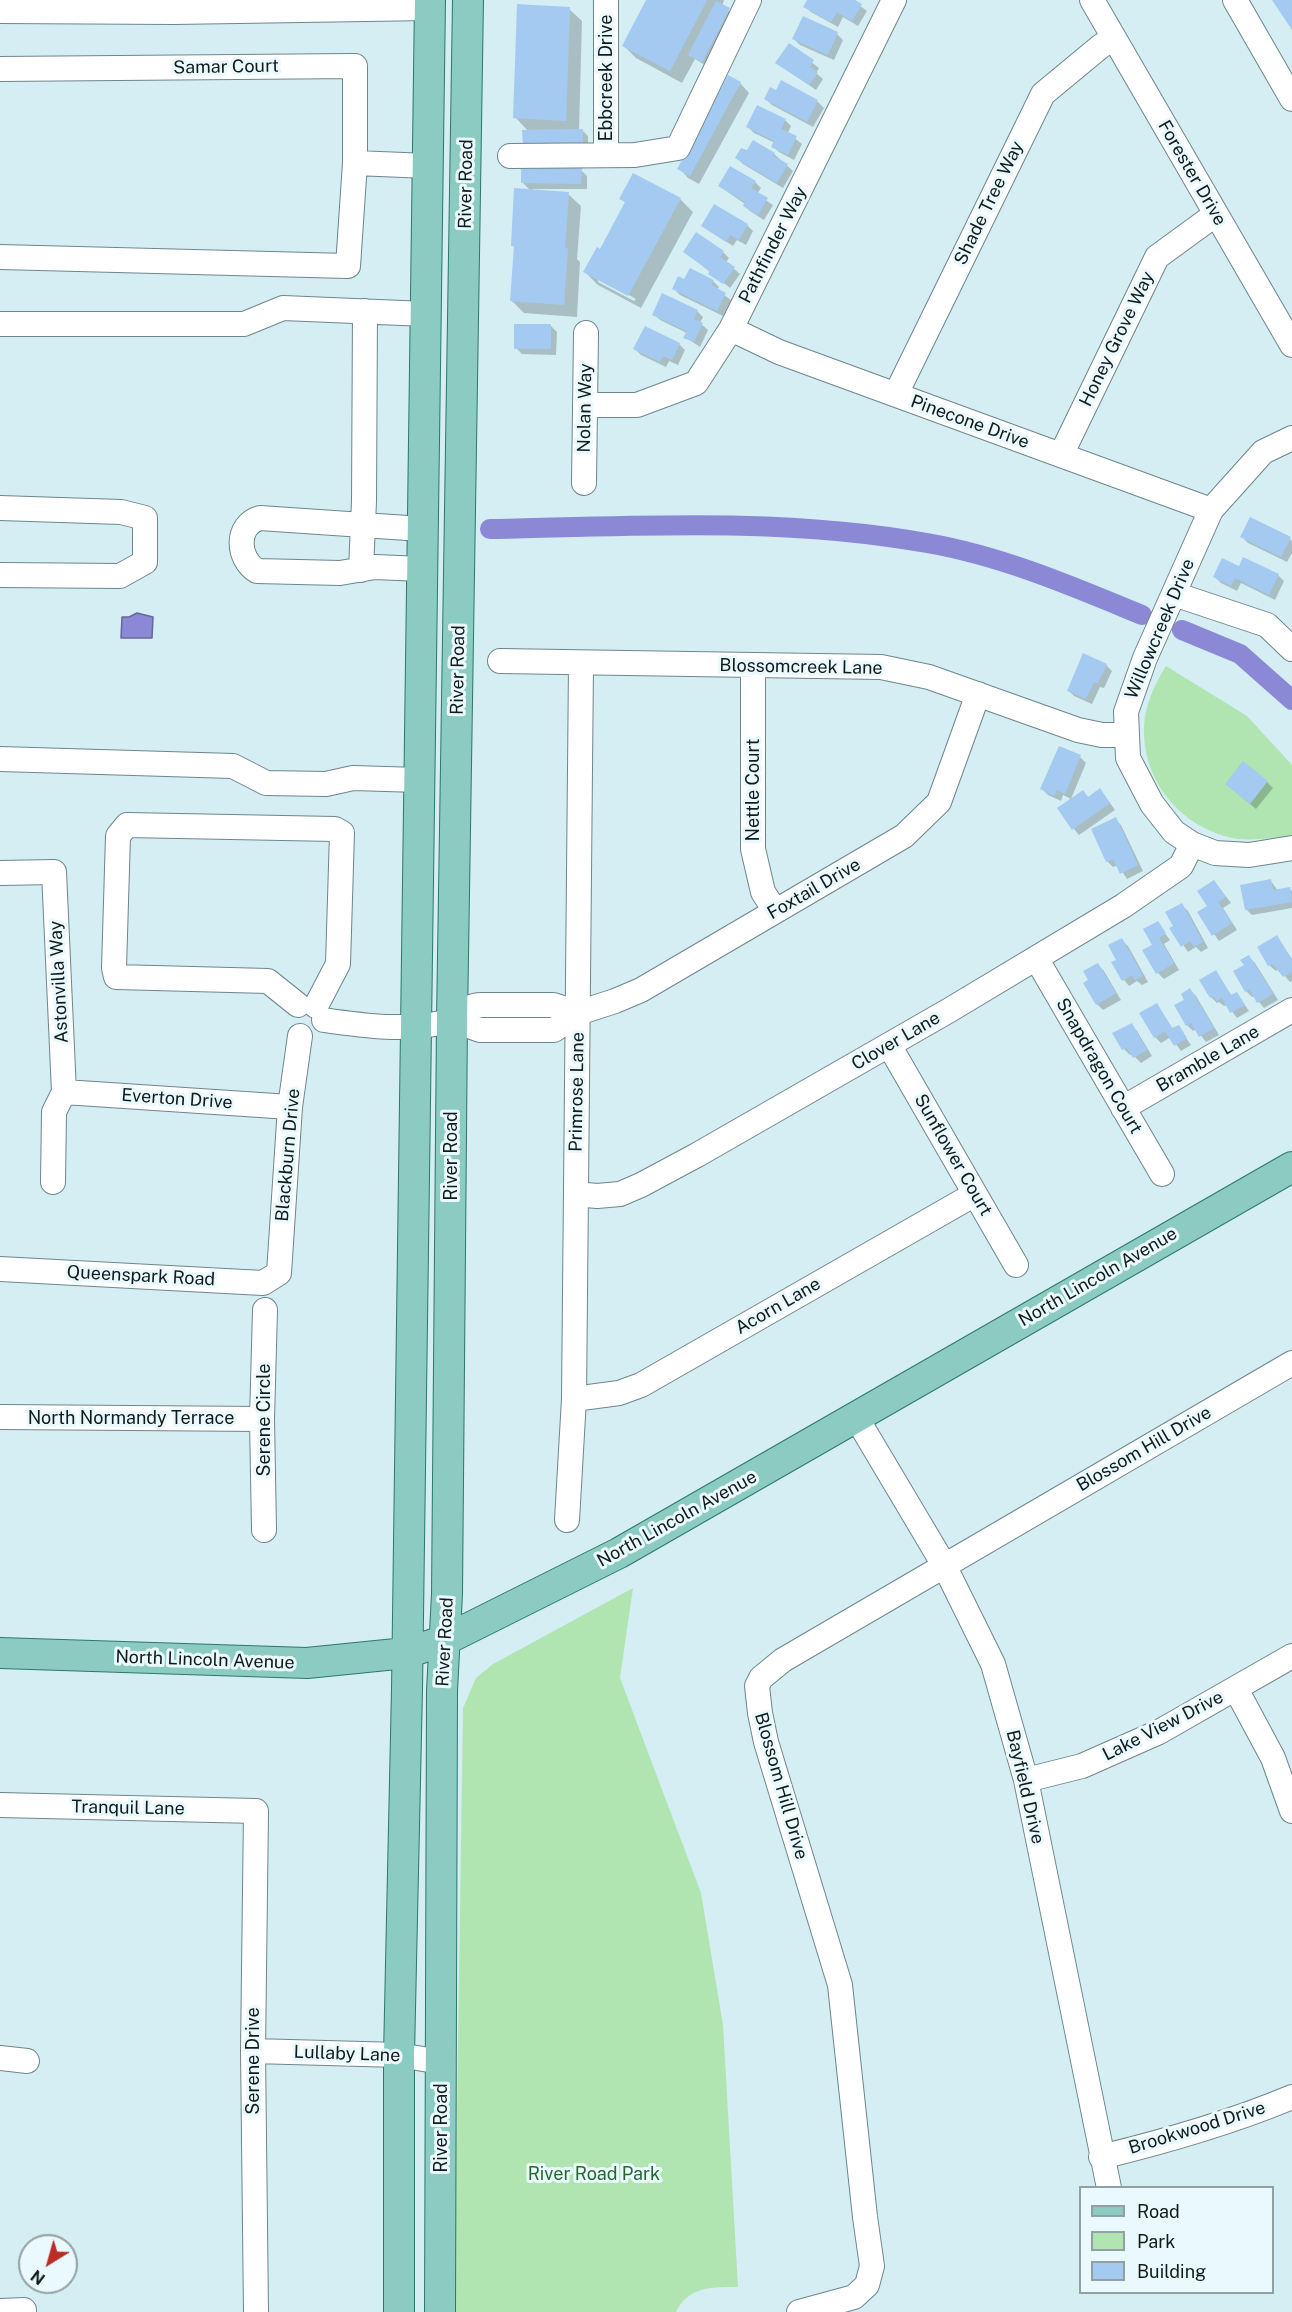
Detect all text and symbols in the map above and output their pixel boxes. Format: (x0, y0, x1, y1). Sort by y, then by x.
street label: Ebbcreek Drive (595, 15, 617, 141)
street label: Samar Court (173, 55, 279, 79)
street label: Forester Drive (1153, 117, 1231, 229)
street label: Shade Tree Way (950, 138, 1028, 268)
street label: River Road (454, 139, 478, 229)
street label: Pathfinder Way (734, 183, 812, 307)
street label: Honey Grove Way (1075, 268, 1159, 410)
street label: Nolan Way (573, 363, 597, 453)
street label: Pinecone Drive (908, 391, 1032, 453)
street label: Willowcreek Drive (1121, 556, 1199, 702)
street label: River Road (446, 625, 470, 715)
street label: Blossomcreek Lane (719, 655, 883, 679)
street label: Nettle Court (742, 739, 764, 841)
street label: Foxtail Drive (764, 854, 864, 924)
street label: Astonvilla Way (45, 920, 73, 1044)
street label: Snapdragon Court (1051, 994, 1147, 1138)
street label: Clover Lane (848, 1007, 944, 1075)
street label: Bramble Lane (1153, 1021, 1263, 1097)
street label: Primrose Lane (565, 1032, 589, 1152)
street label: Everton Drive (121, 1084, 233, 1114)
street label: Blackburn Drive (271, 1088, 305, 1222)
street label: Sunflower Court (909, 1090, 997, 1220)
street label: River Road (440, 1111, 462, 1201)
street label: North Lincoln Avenue (1015, 1223, 1181, 1331)
street label: Queenspark Road (66, 1261, 216, 1291)
street label: Acorn Lane (732, 1273, 824, 1339)
street label: Serene Circle (253, 1363, 275, 1477)
street label: Blossom Hill Drive (1073, 1402, 1215, 1496)
street label: North Normandy Terrace (28, 1407, 234, 1429)
street label: North Lincoln Avenue (593, 1466, 761, 1572)
street label: River Road (432, 1597, 458, 1687)
street label: North Lincoln Avenue (115, 1646, 295, 1674)
street label: Lake View Drive (1099, 1686, 1227, 1766)
street label: Blossom Hill Drive (750, 1710, 812, 1862)
street label: Bayfield Drive (1001, 1728, 1049, 1846)
street label: Tranquil Lane (71, 1796, 185, 1820)
street label: Serene Drive (242, 2007, 264, 2115)
street label: Lullaby Lane (293, 2041, 401, 2067)
street label: River Road (430, 2083, 452, 2173)
street label: Brookwood Drive (1126, 2097, 1268, 2159)
park label: River Road Park (528, 2163, 660, 2185)
legend (1079, 2186, 1274, 2294)
text: Road (1137, 2201, 1180, 2222)
text: Park (1137, 2231, 1175, 2252)
north arrow (18, 2234, 78, 2294)
text: Building (1137, 2261, 1206, 2282)
text: N (27, 2266, 49, 2289)

